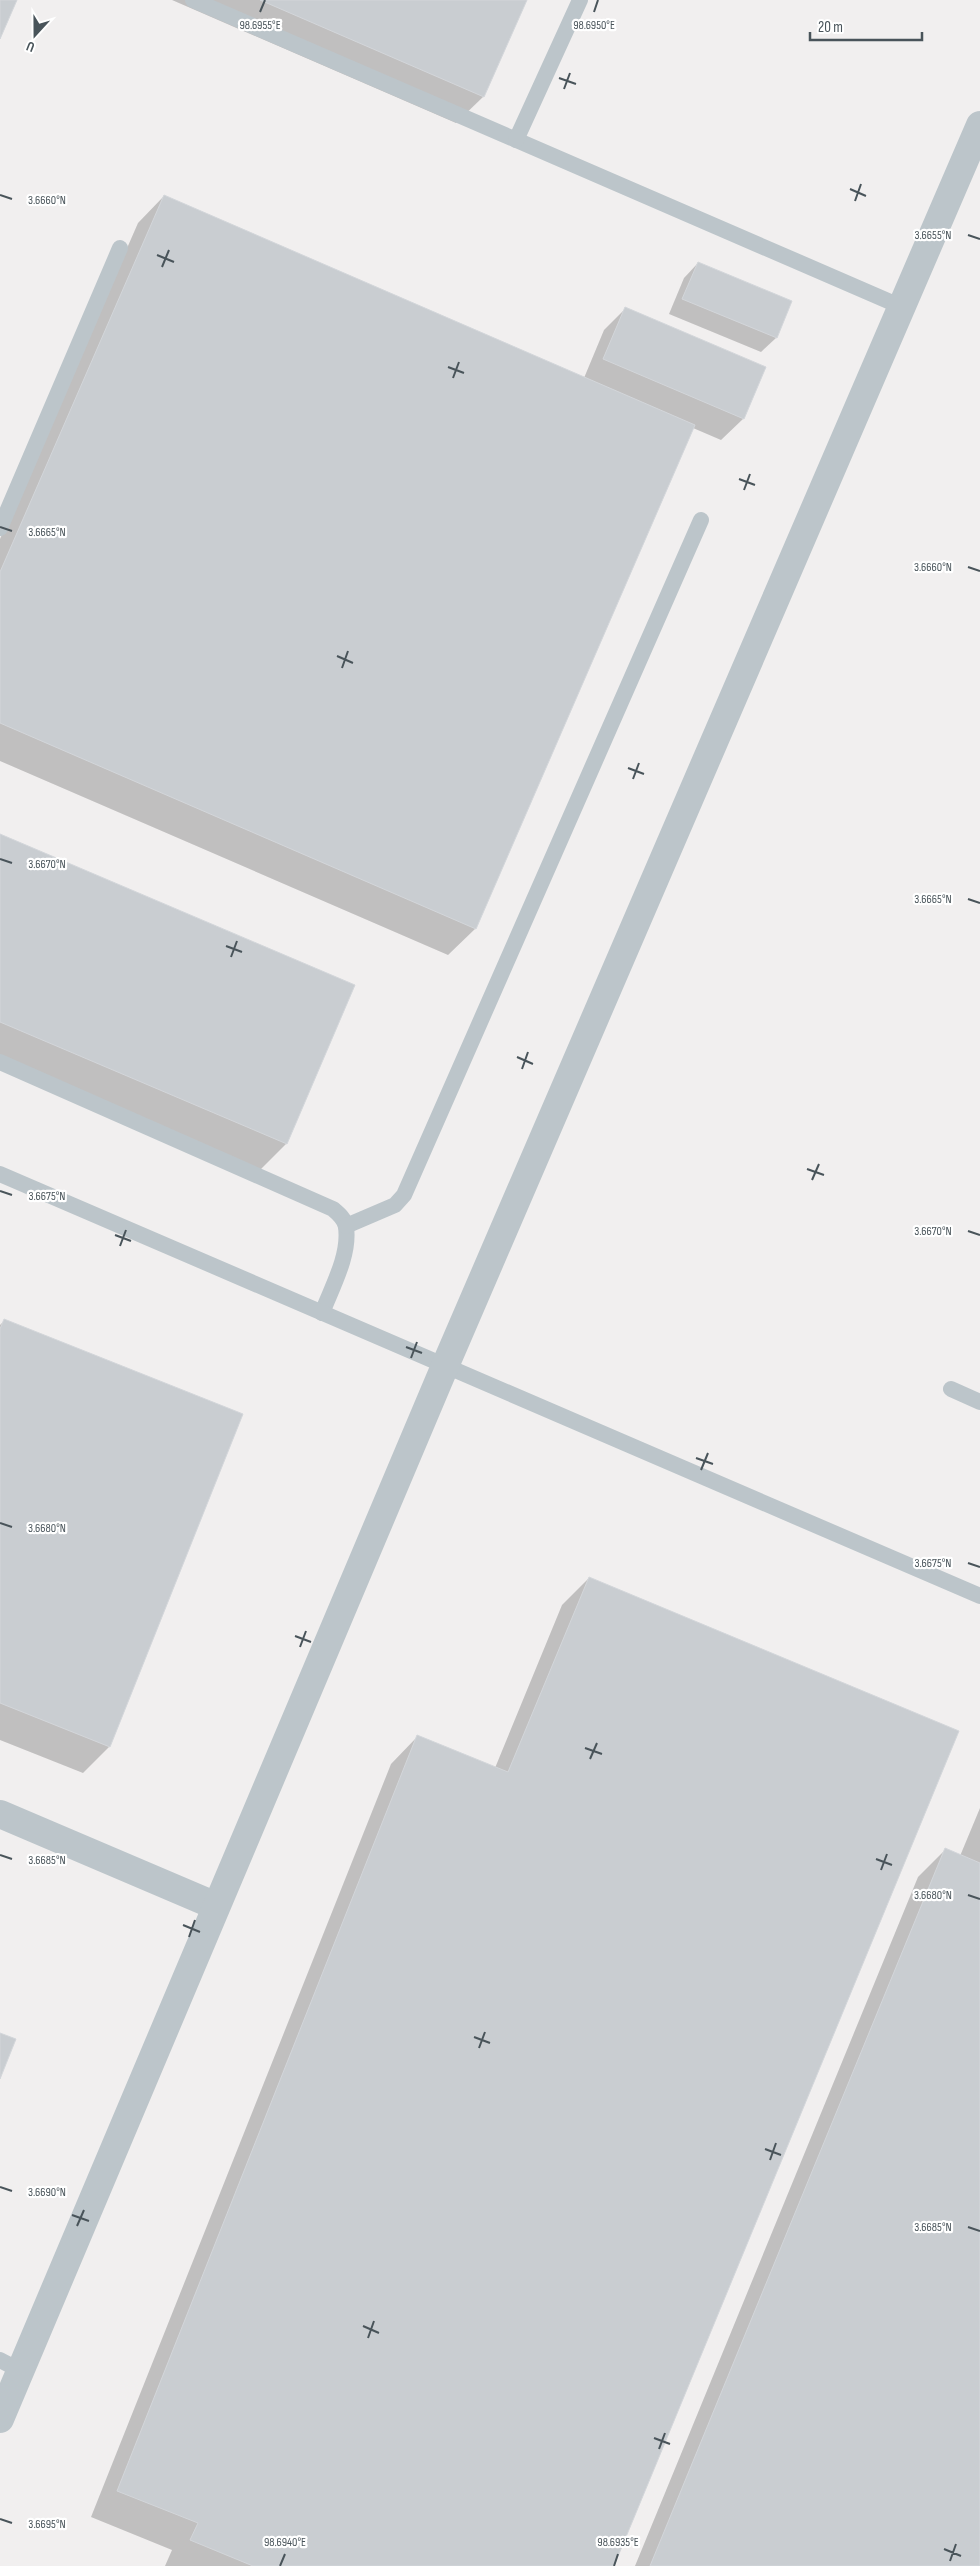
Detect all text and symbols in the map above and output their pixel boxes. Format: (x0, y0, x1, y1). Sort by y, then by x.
north arrow (10, 10, 60, 60)
scale bar (810, 10, 922, 42)
text: 98.6955°E (239, 18, 281, 33)
text: 98.6950°E (573, 18, 615, 33)
text: 20 m (818, 18, 843, 37)
text: U (24, 37, 37, 56)
text: 3.6660°N (28, 193, 66, 208)
text: 3.6655°N (915, 228, 951, 243)
text: 3.6665°N (28, 525, 66, 540)
text: 3.6660°N (914, 560, 952, 575)
text: 3.6670°N (28, 857, 66, 872)
text: 3.6665°N (914, 892, 952, 907)
text: 3.6675°N (29, 1189, 65, 1204)
text: 3.6670°N (914, 1224, 952, 1239)
text: 3.6680°N (28, 1521, 66, 1536)
text: 3.6675°N (915, 1556, 951, 1571)
text: 3.6685°N (28, 1853, 66, 1868)
text: 3.6680°N (914, 1888, 952, 1903)
text: 3.6690°N (28, 2185, 66, 2200)
text: 3.6685°N (914, 2220, 952, 2235)
text: 3.6695°N (28, 2517, 66, 2532)
text: 98.6940°E (264, 2535, 306, 2550)
text: 98.6935°E (597, 2535, 639, 2550)

